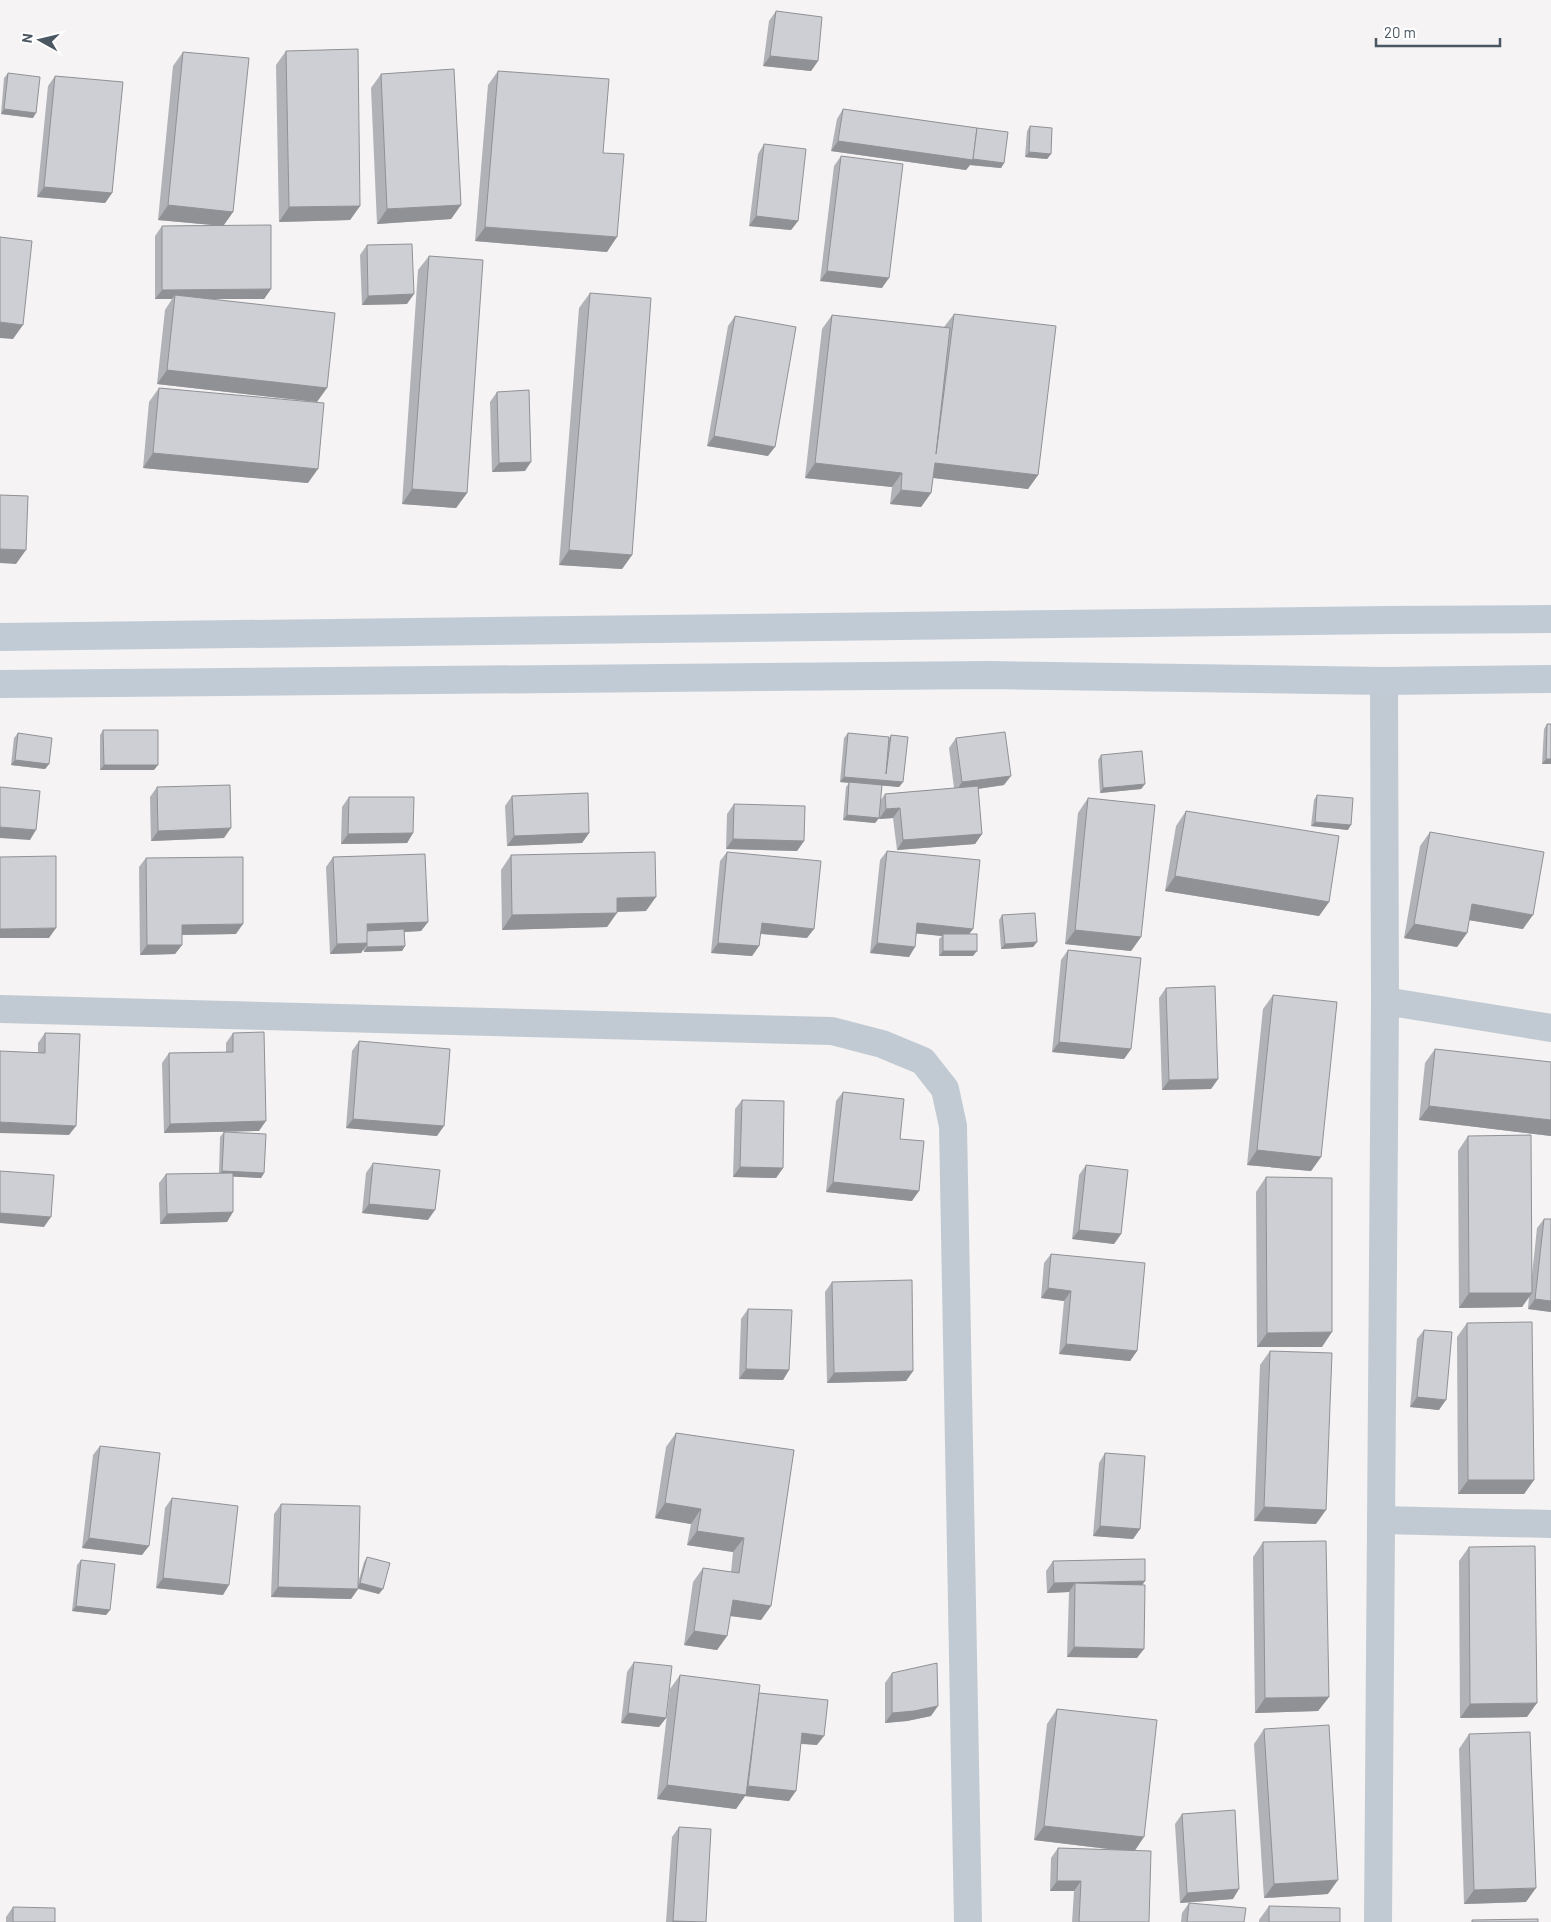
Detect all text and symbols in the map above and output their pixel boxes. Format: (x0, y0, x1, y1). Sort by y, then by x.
north arrow (15, 15, 65, 65)
scale bar (1376, 15, 1500, 47)
text: 20 m (1384, 23, 1416, 41)
text: N (18, 32, 36, 44)

